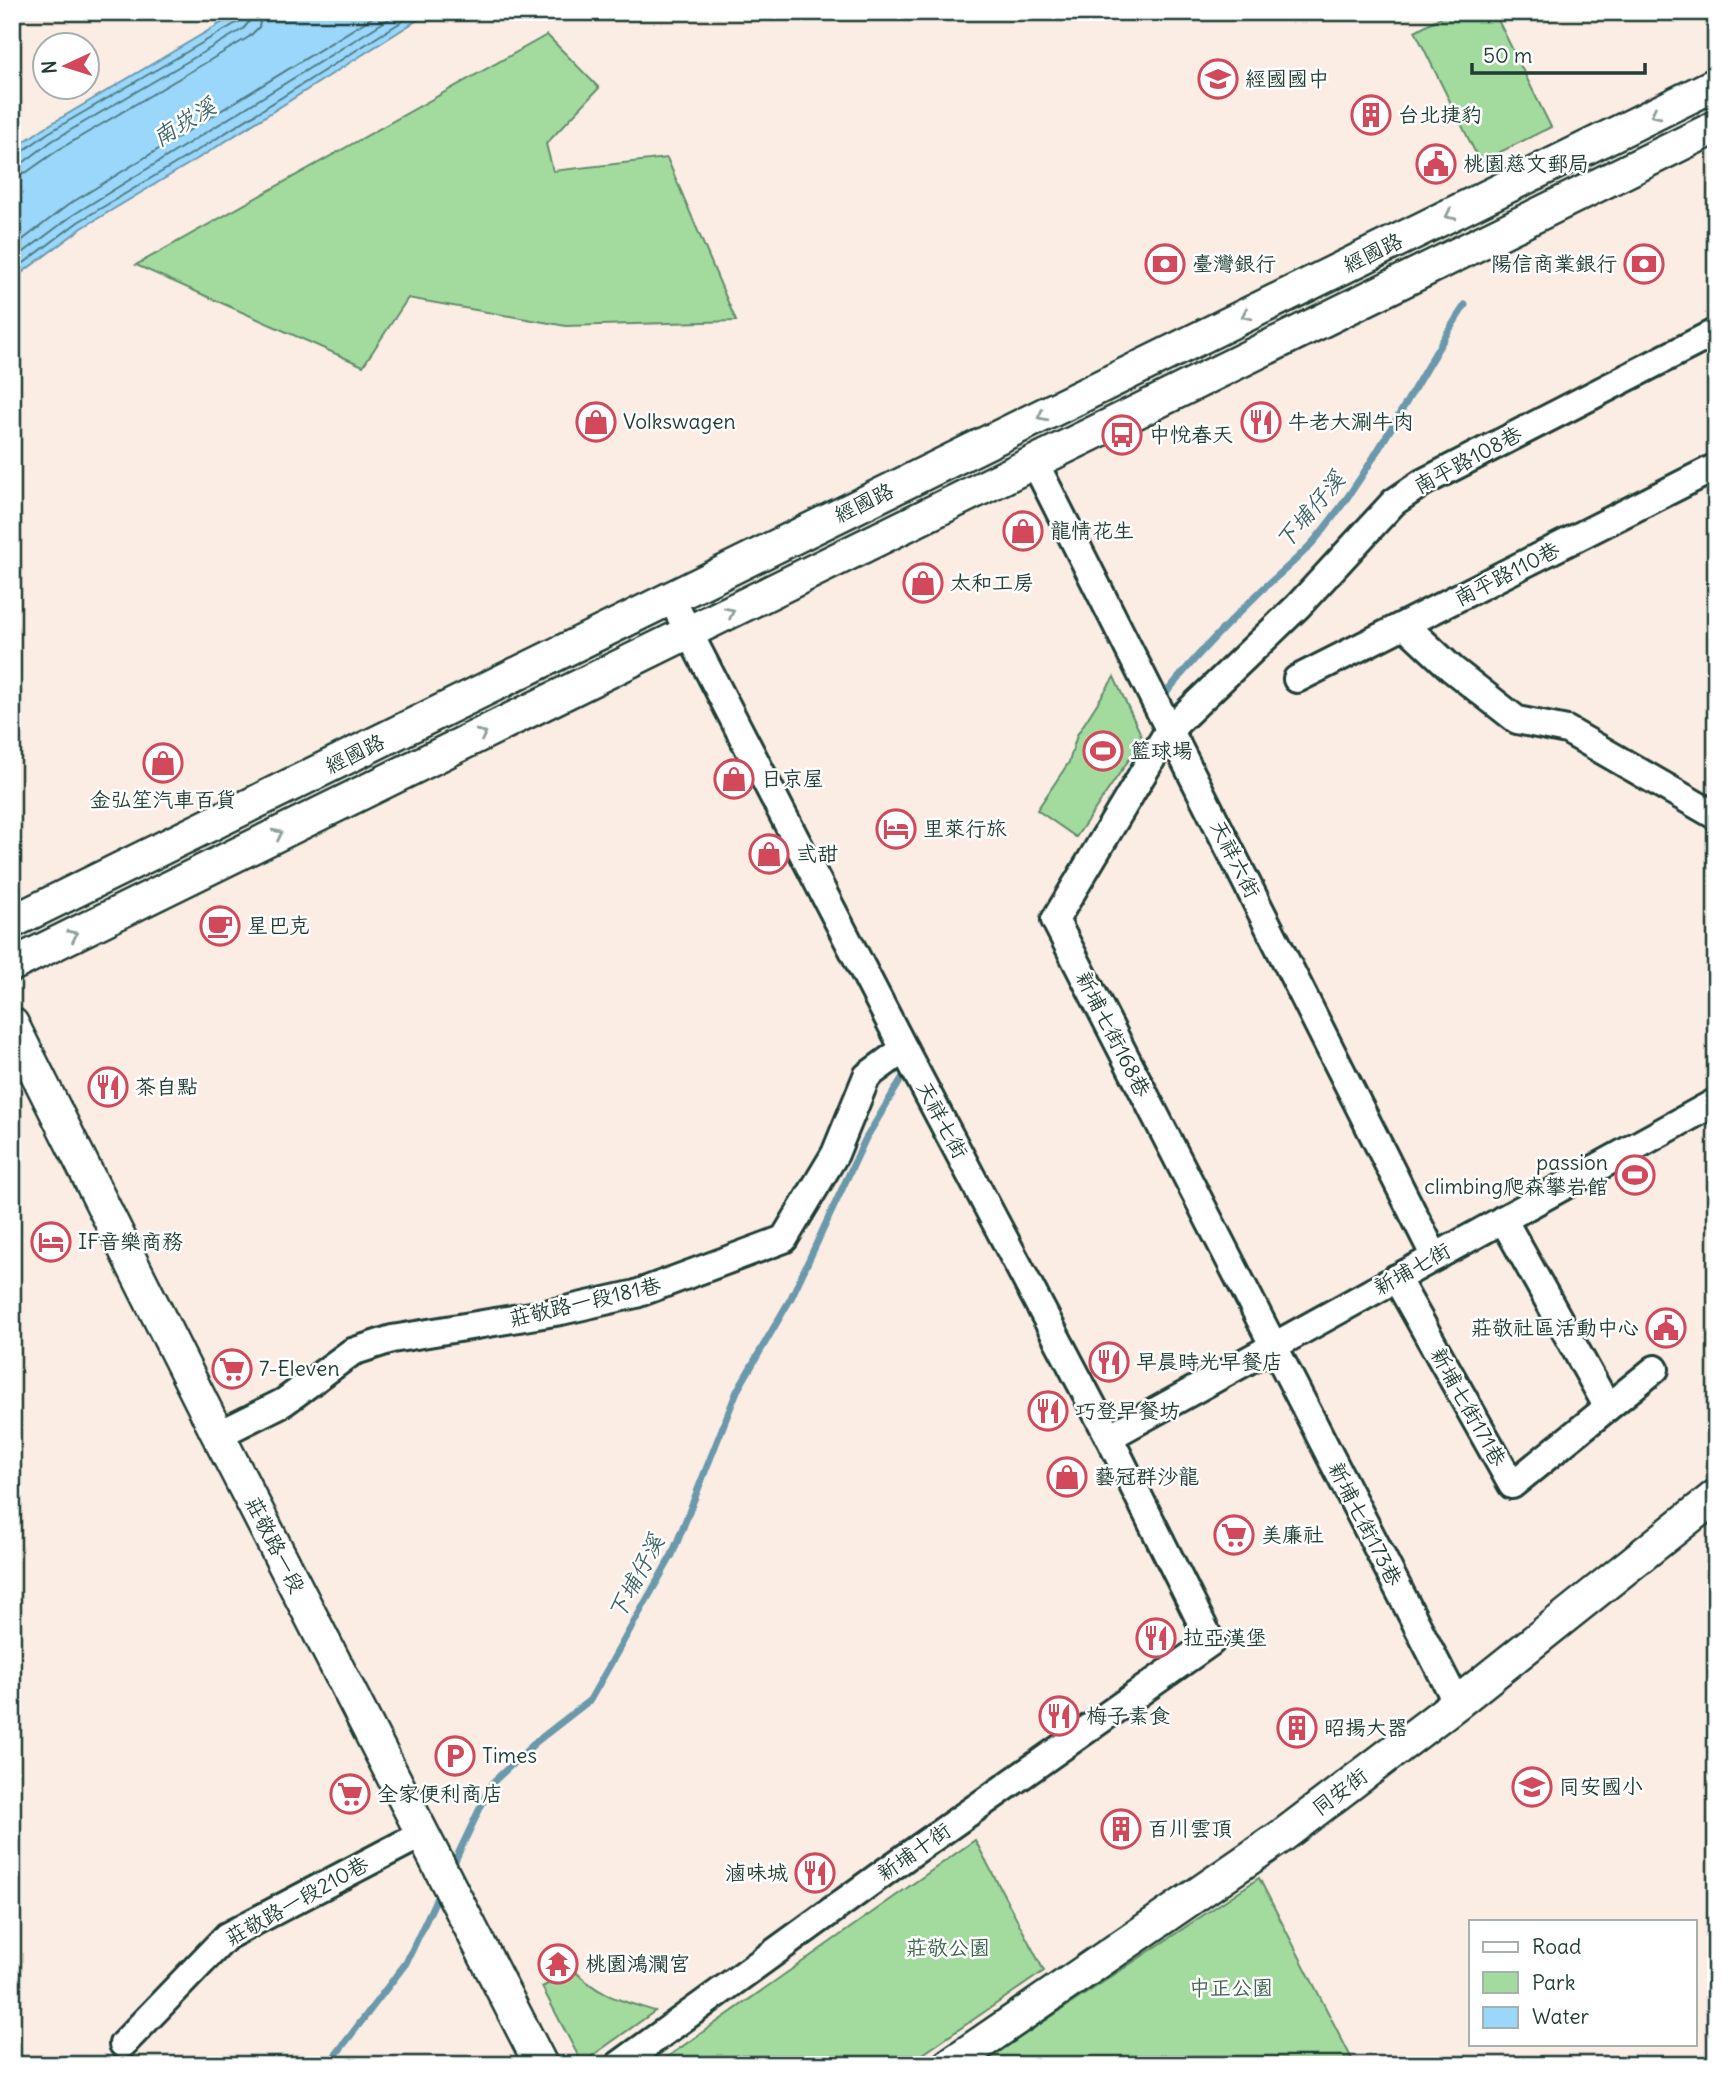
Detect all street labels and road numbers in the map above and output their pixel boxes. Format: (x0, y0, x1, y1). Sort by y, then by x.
street label: 經國路 (1339, 227, 1407, 278)
street label: 南平路108巷 (1409, 420, 1526, 499)
street label: 經國路 (830, 477, 898, 528)
street label: 南平路110巷 (1450, 536, 1564, 612)
street label: 經國路 (321, 728, 389, 779)
street label: 天祥六街 (1204, 815, 1267, 902)
street label: 新埔七街168巷 (1070, 966, 1157, 1101)
street label: 天祥七街 (911, 1076, 974, 1163)
street label: 新埔七街 (1368, 1236, 1455, 1301)
street label: 莊敬路一段181巷 (506, 1271, 663, 1332)
street label: 新埔七街171巷 (1425, 1343, 1512, 1471)
street label: 新埔七街173巷 (1323, 1457, 1408, 1590)
street label: 莊敬路一段 (240, 1492, 311, 1598)
street label: 同安街 (1306, 1762, 1373, 1821)
street label: 新埔十街 (872, 1816, 956, 1887)
street label: 莊敬路一段210巷 (220, 1850, 373, 1951)

